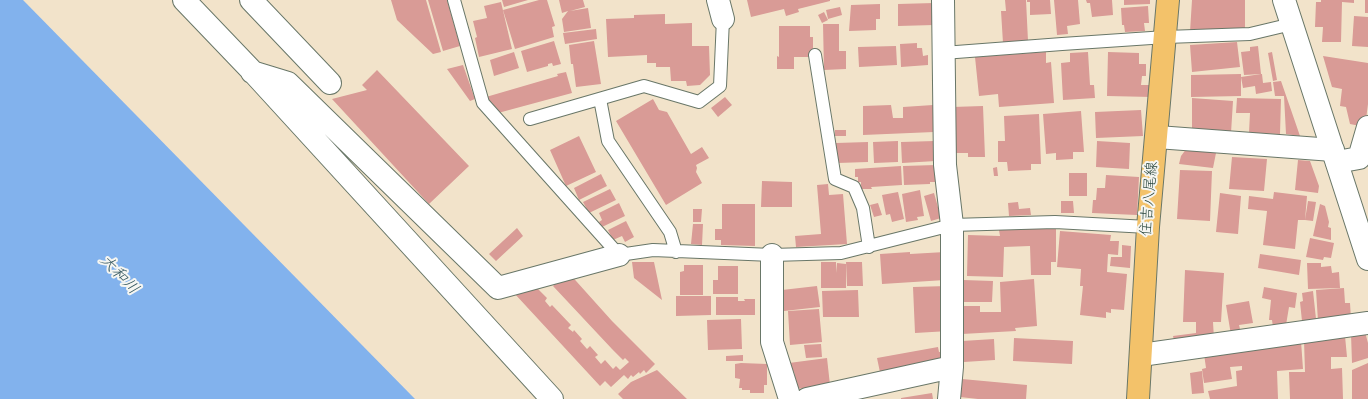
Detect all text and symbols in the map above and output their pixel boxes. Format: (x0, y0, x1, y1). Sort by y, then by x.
street label: 住吉八尾線 (1139, 161, 1163, 237)
water label: 大和川 (94, 252, 142, 300)

